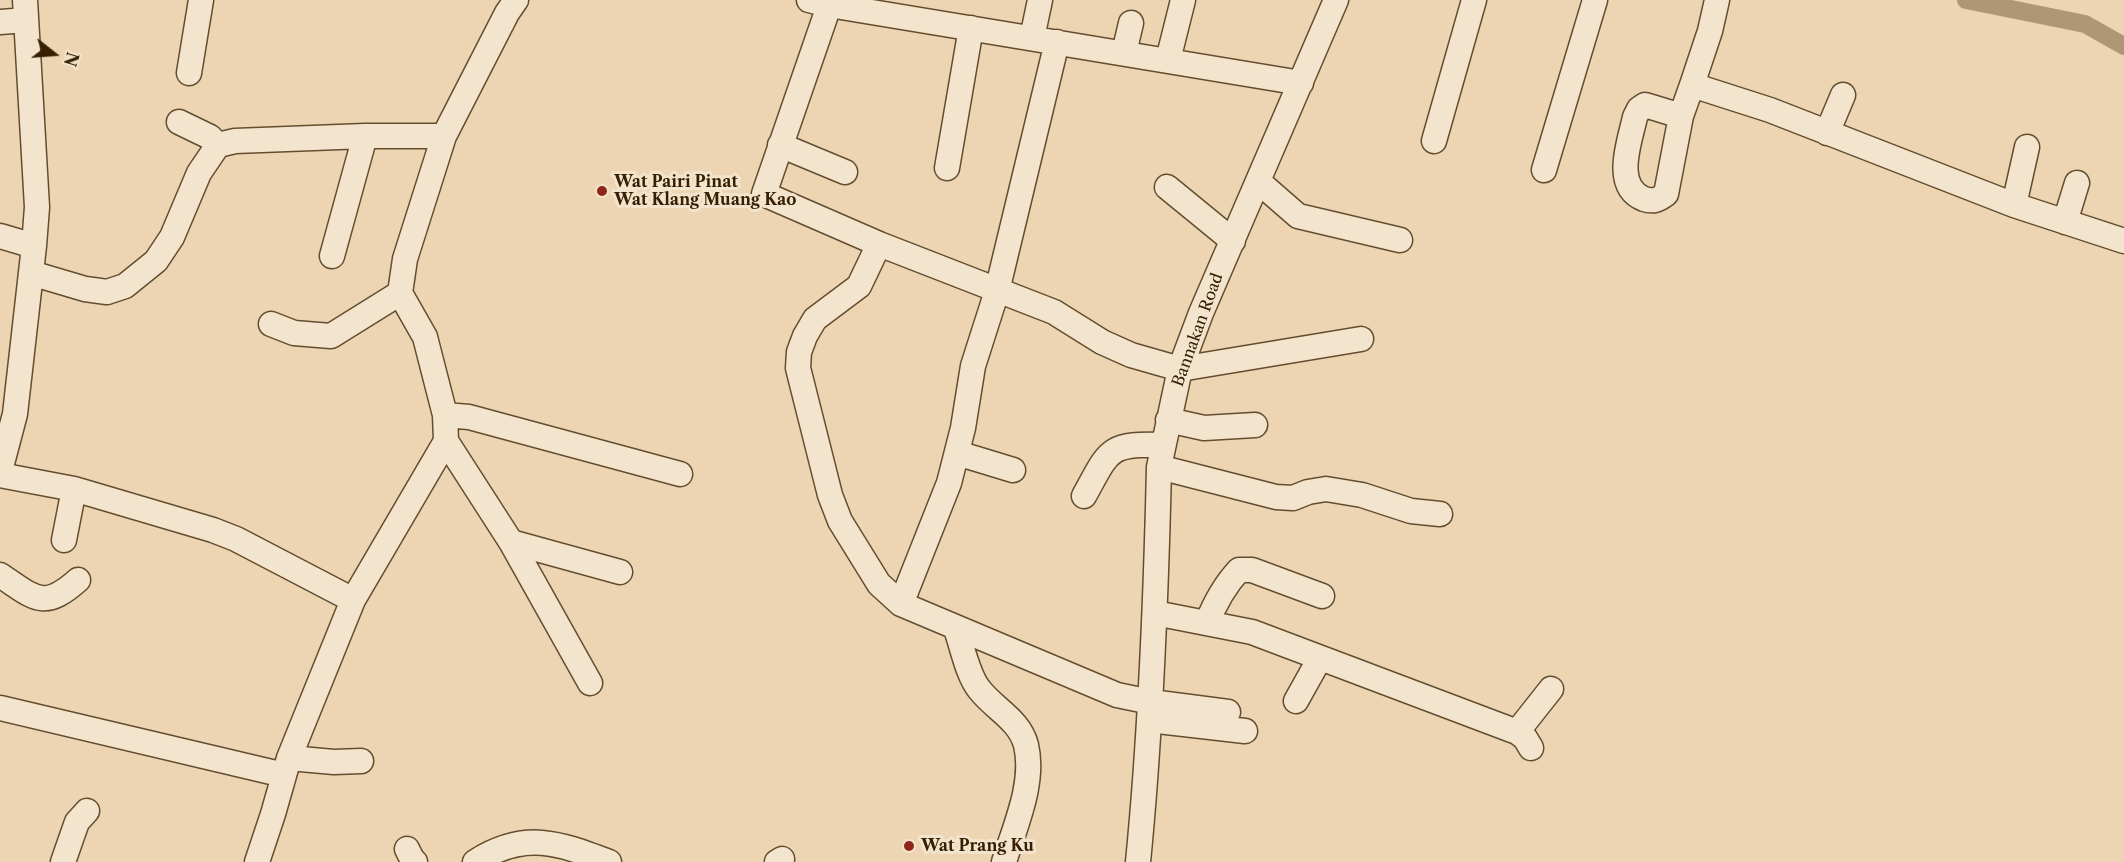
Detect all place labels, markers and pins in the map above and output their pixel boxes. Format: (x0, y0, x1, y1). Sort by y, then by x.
place label: Wat Pairi Pinat Wat Klang Muang Kao (614, 172, 796, 210)
marker: Wat Pairi Pinat Wat Klang Muang Kao (595, 184, 609, 198)
place label: Wat Prang Ku (921, 836, 1034, 856)
marker: Wat Prang Ku (902, 839, 916, 853)

